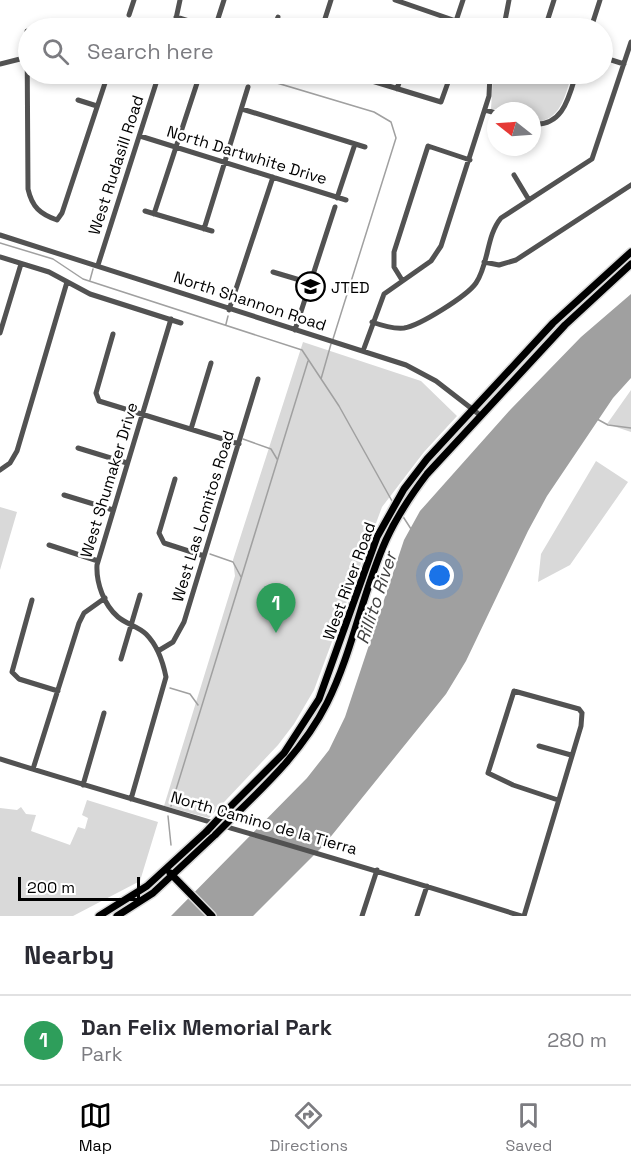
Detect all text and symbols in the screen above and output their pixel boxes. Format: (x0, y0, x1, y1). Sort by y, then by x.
search box (18, 18, 613, 84)
icon: search (39, 35, 72, 68)
text: Search here (87, 37, 214, 65)
street label: West Rudasill Road (83, 92, 149, 238)
north arrow (487, 102, 541, 156)
street label: North Dartwhite Drive (164, 121, 330, 189)
street label: North Shannon Road (171, 266, 329, 336)
school or university icon: JTED (294, 271, 326, 303)
place label: JTED (331, 277, 370, 298)
street label: West Shumaker Drive (75, 400, 143, 560)
street label: West Las Lomitos Road (167, 428, 239, 604)
street label: West River Road (318, 519, 380, 643)
water label: Rillito River (350, 547, 402, 647)
your location (425, 561, 454, 590)
pin: 1 (256, 584, 296, 633)
street label: North Camino de la Tierra (168, 786, 360, 860)
scale bar (18, 874, 140, 902)
text: 200 m (27, 877, 75, 898)
text: Nearby (24, 938, 114, 972)
text: Dan Felix Memorial Park (81, 1013, 332, 1041)
text: 1 (39, 1027, 48, 1053)
text: 280 m (547, 1027, 607, 1053)
text: Park (81, 1041, 123, 1067)
tab: Map (79, 1099, 112, 1156)
tab: Directions (270, 1099, 348, 1156)
tab: Saved (506, 1099, 552, 1156)

